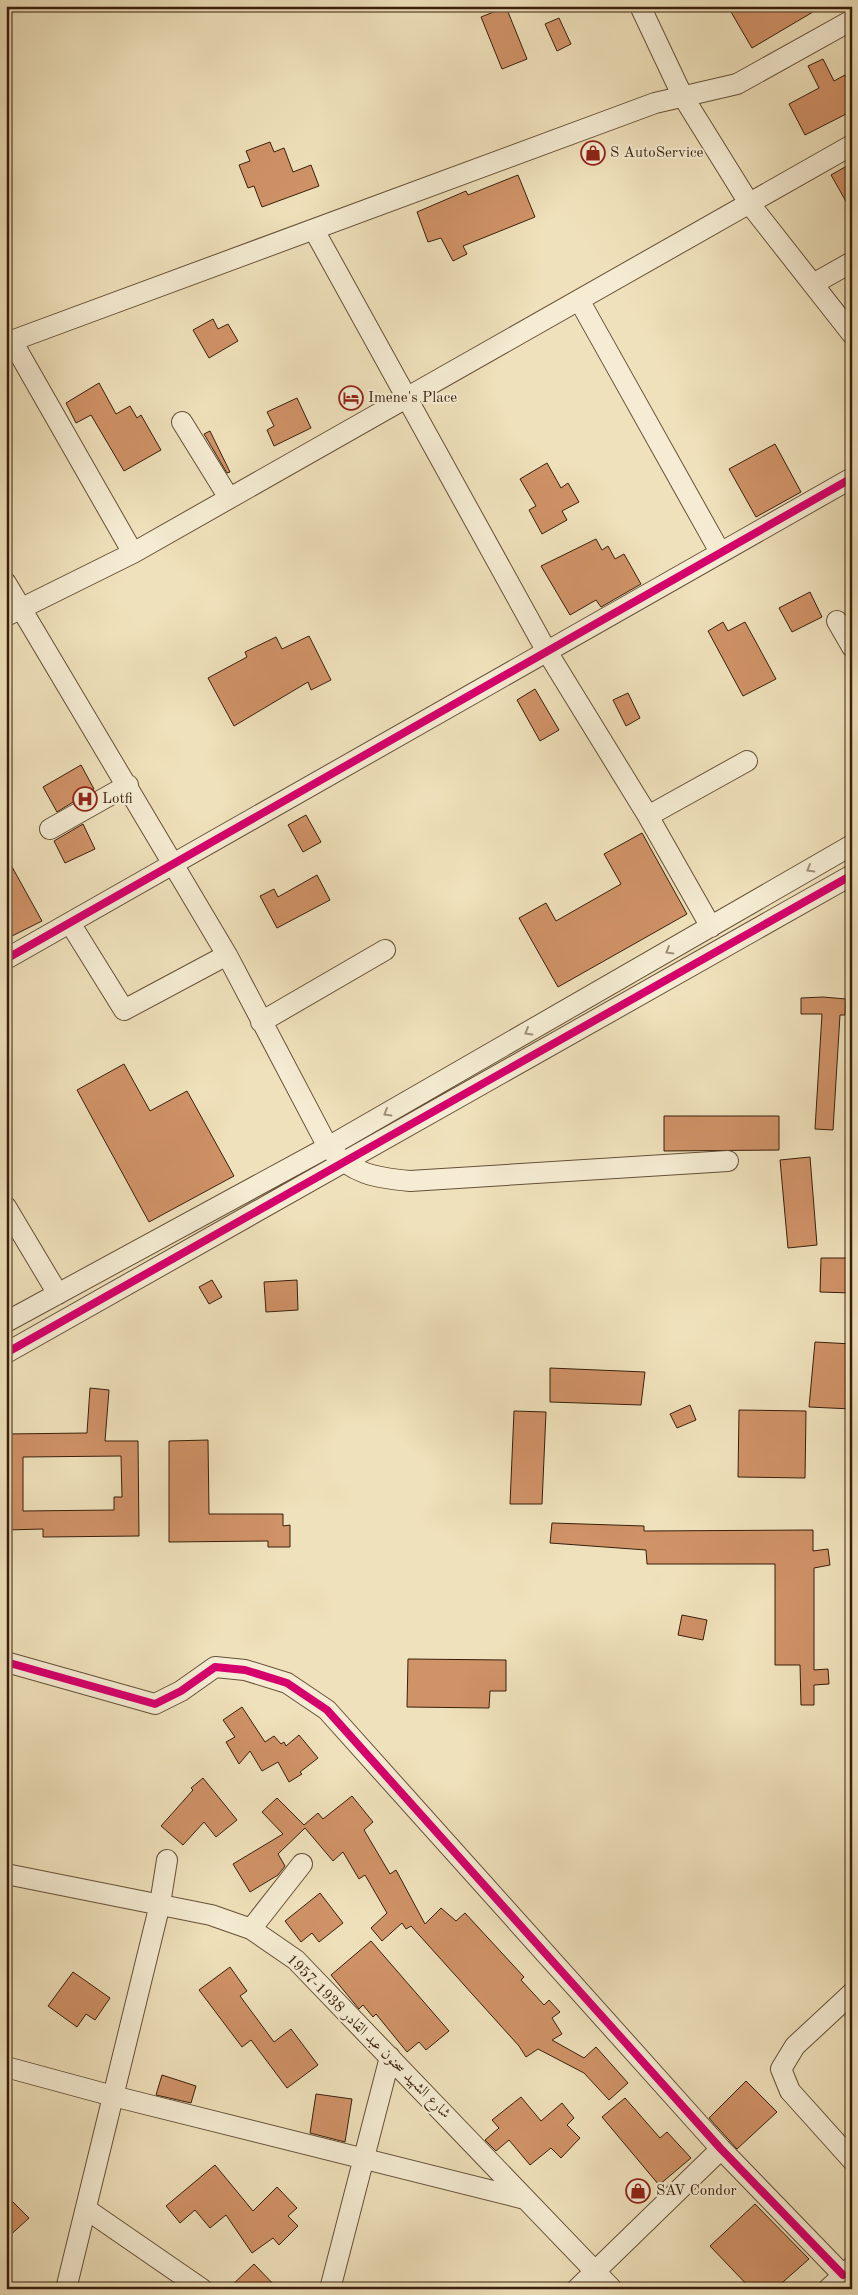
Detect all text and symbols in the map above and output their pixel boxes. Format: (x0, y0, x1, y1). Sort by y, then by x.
shop icon: S AutoService (580, 140, 606, 166)
place label: S AutoService (610, 146, 704, 161)
hotel icon: Imene's Place (338, 385, 364, 411)
place label: Imene's Place (368, 391, 457, 406)
hospital icon: Lotfi (72, 786, 98, 812)
place label: Lotfi (102, 792, 133, 807)
one-way arrow (806, 863, 815, 873)
one-way arrow (665, 945, 674, 955)
one-way arrow (525, 1026, 534, 1036)
one-way arrow (384, 1107, 393, 1117)
street label: شارع الشهيد سحنون عبد القادر 1938-1957 (280, 1952, 453, 2125)
shop icon: SAV Condor (625, 2178, 651, 2204)
place label: SAV Condor (656, 2184, 737, 2199)

